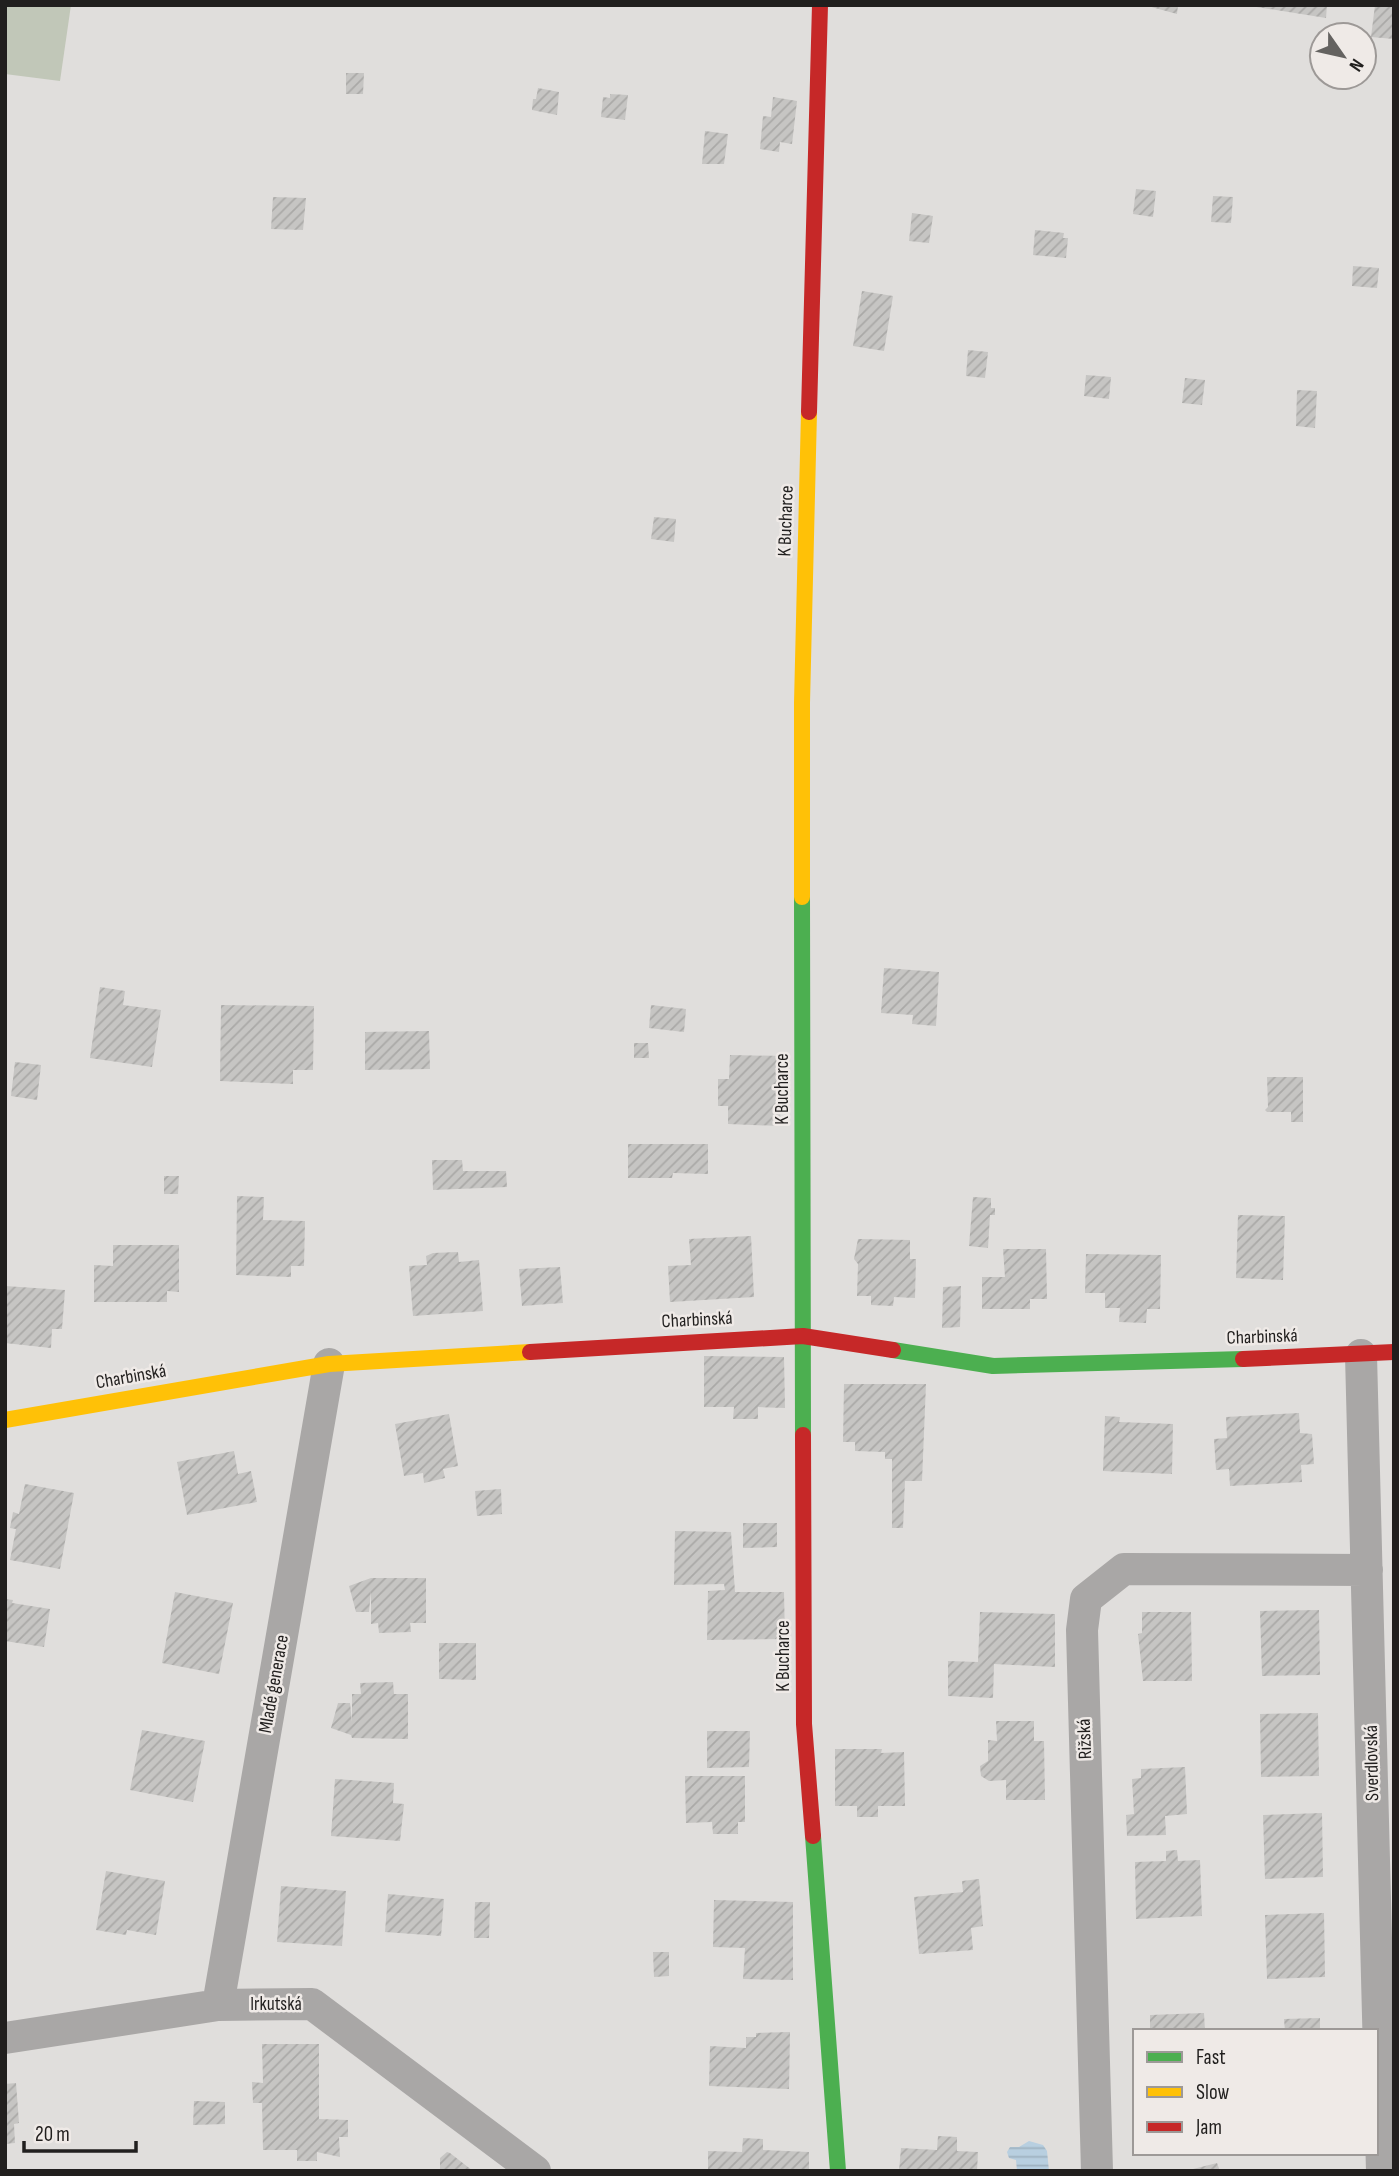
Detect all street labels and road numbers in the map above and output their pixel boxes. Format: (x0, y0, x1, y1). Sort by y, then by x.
street label: K Bucharce (773, 485, 799, 557)
street label: K Bucharce (771, 1053, 794, 1125)
street label: Charbinská (661, 1307, 733, 1333)
street label: Charbinská (1226, 1324, 1298, 1350)
street label: Charbinská (94, 1360, 168, 1394)
street label: K Bucharce (772, 1620, 795, 1692)
street label: Mladé generace (254, 1633, 294, 1735)
street label: Rižská (1073, 1718, 1097, 1760)
street label: Sverdlovská (1360, 1725, 1384, 1801)
street label: Irkutská (250, 1993, 302, 2016)

